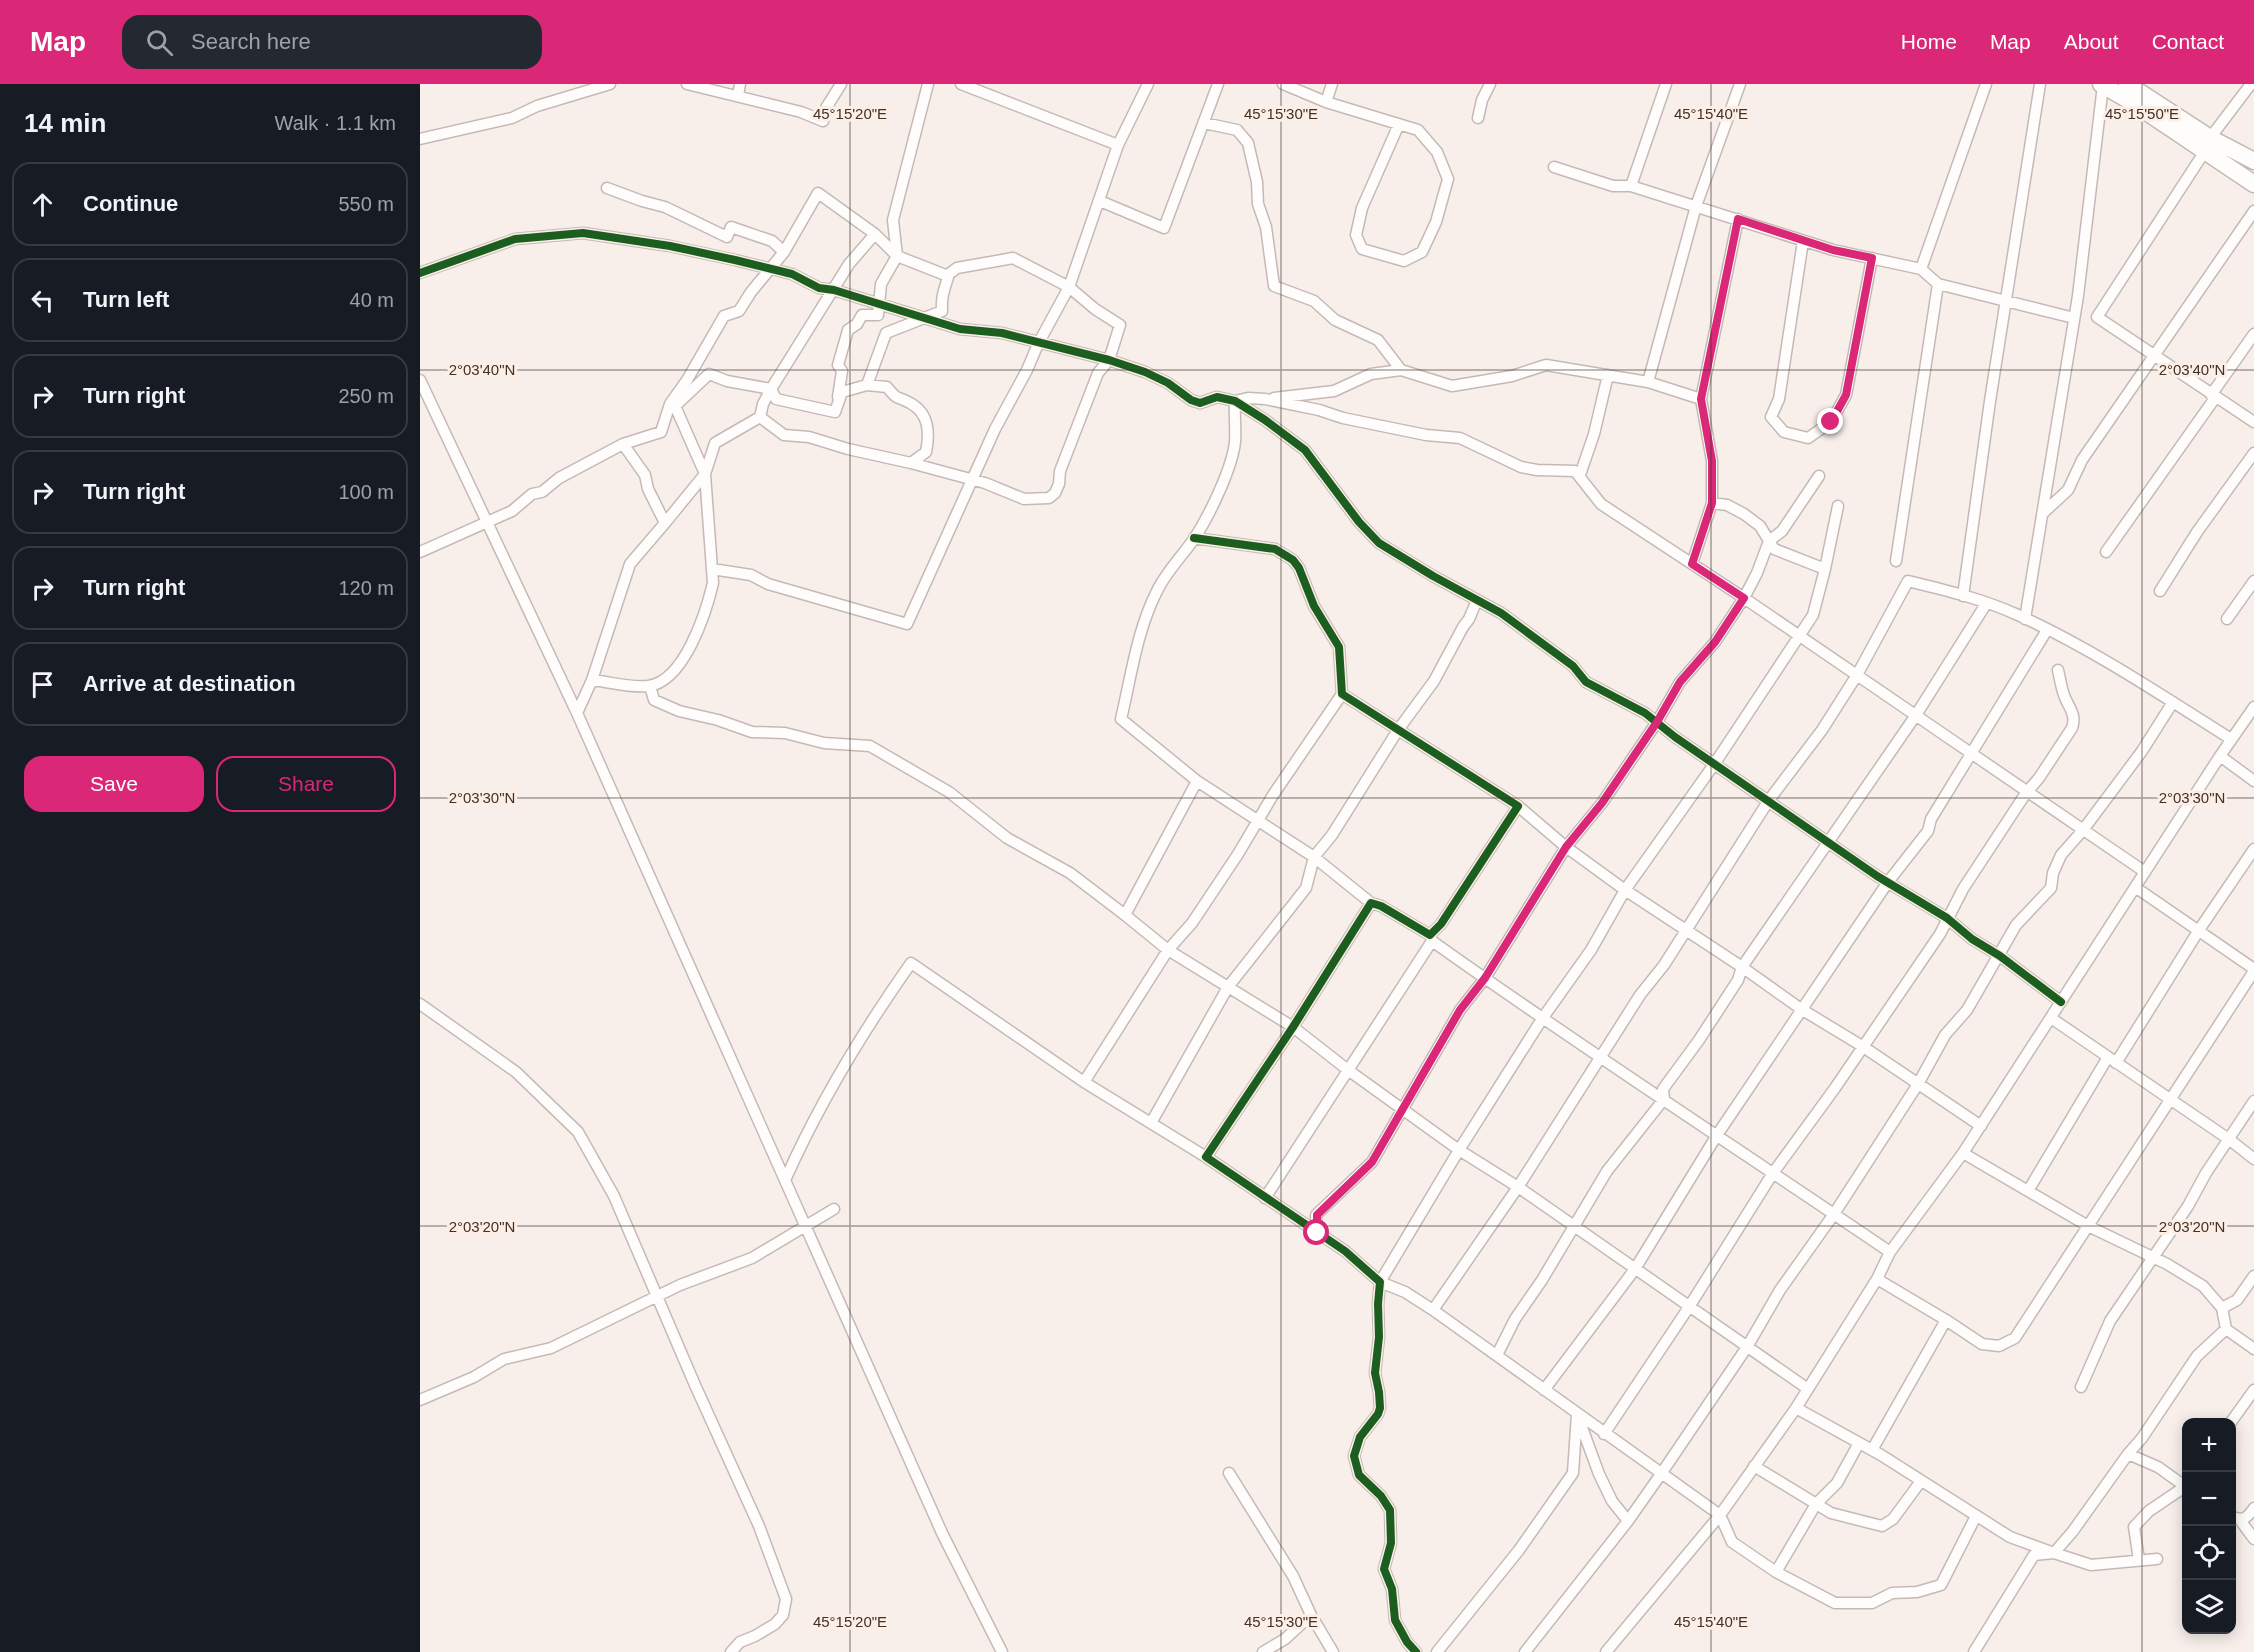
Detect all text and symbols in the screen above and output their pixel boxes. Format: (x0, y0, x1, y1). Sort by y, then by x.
search box (122, 15, 542, 69)
text: Map (30, 26, 86, 57)
icon: search (143, 26, 176, 59)
text: Search here (191, 29, 311, 54)
text: Home (1901, 30, 1957, 53)
text: Map (1990, 30, 2031, 53)
text: About (2064, 30, 2119, 53)
text: Contact (2152, 30, 2224, 53)
text: 45°15'20"E (813, 105, 887, 122)
text: 45°15'30"E (1244, 105, 1318, 122)
text: 45°15'40"E (1674, 105, 1748, 122)
text: 45°15'50"E (2105, 105, 2179, 122)
text: 14 min (24, 108, 106, 138)
text: Walk · 1.1 km (275, 112, 396, 134)
icon: ahead (26, 188, 59, 221)
text: Continue (83, 191, 178, 216)
text: 550 m (338, 193, 394, 215)
icon: left (26, 284, 59, 317)
text: Turn left (83, 287, 169, 312)
text: 40 m (350, 289, 394, 311)
text: 2°03'40"N (449, 361, 515, 378)
text: 2°03'40"N (2159, 361, 2225, 378)
icon: right (26, 380, 59, 413)
text: Turn right (83, 383, 185, 408)
text: 250 m (338, 385, 394, 407)
route end (1817, 408, 1843, 434)
icon: right (26, 476, 59, 509)
text: Turn right (83, 479, 185, 504)
text: 100 m (338, 481, 394, 503)
icon: right (26, 572, 59, 605)
text: Turn right (83, 575, 185, 600)
text: 120 m (338, 577, 394, 599)
icon: arrive (26, 668, 59, 701)
text: Arrive at destination (83, 671, 296, 696)
button: Save (24, 756, 204, 812)
button: Share (216, 756, 396, 812)
text: 2°03'30"N (449, 789, 515, 806)
text: 2°03'30"N (2159, 789, 2225, 806)
text: 2°03'20"N (449, 1218, 515, 1235)
text: 2°03'20"N (2159, 1218, 2225, 1235)
route start (1303, 1219, 1329, 1245)
map controls (2182, 1418, 2236, 1634)
button: + (2182, 1418, 2236, 1472)
button: − (2182, 1472, 2236, 1526)
button: locate (2182, 1526, 2236, 1580)
button: layers (2182, 1580, 2236, 1634)
text: 45°15'20"E (813, 1613, 887, 1630)
text: 45°15'30"E (1244, 1613, 1318, 1630)
text: 45°15'40"E (1674, 1613, 1748, 1630)

